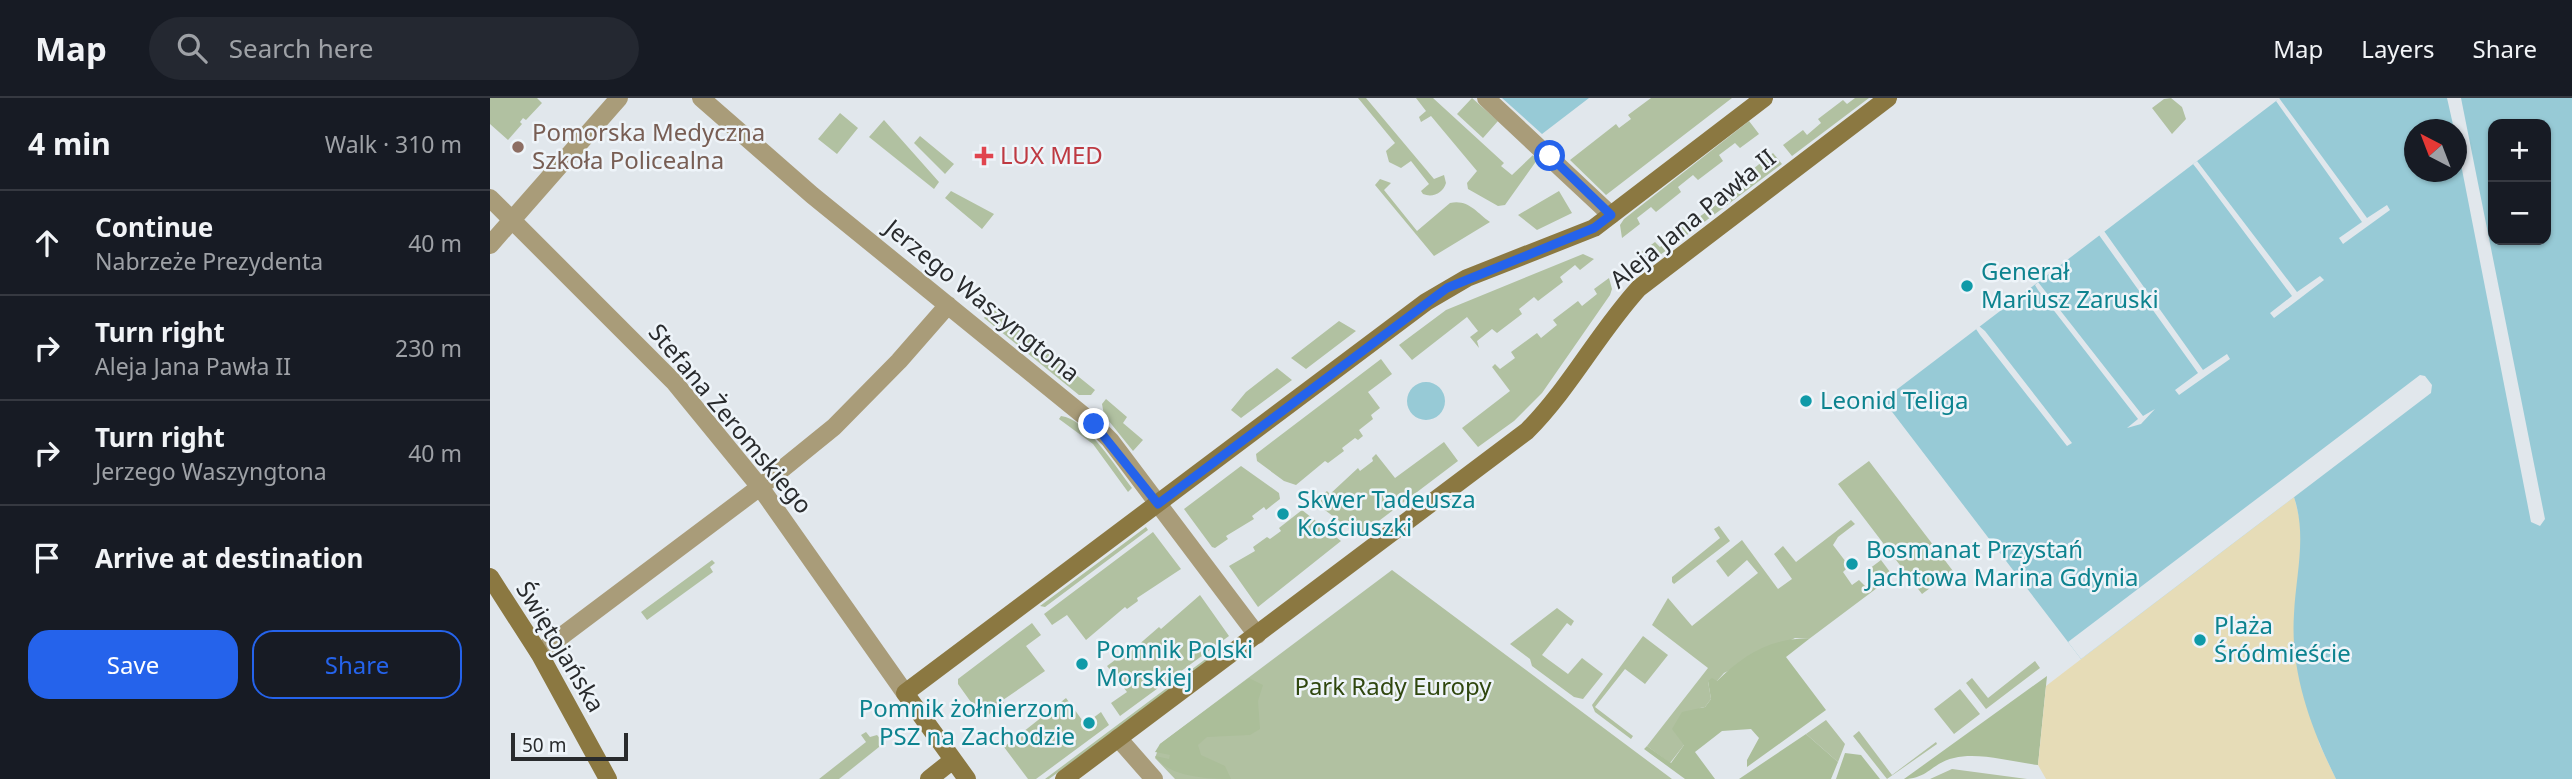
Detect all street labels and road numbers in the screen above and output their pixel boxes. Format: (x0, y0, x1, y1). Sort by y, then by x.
street label: Aleja Jana Pawła II (1602, 141, 1782, 295)
street label: Jerzego Waszyngtona (877, 210, 1087, 389)
street label: Stefana Żeromskiego (642, 316, 820, 520)
street label: Świętojańska (509, 575, 613, 718)

